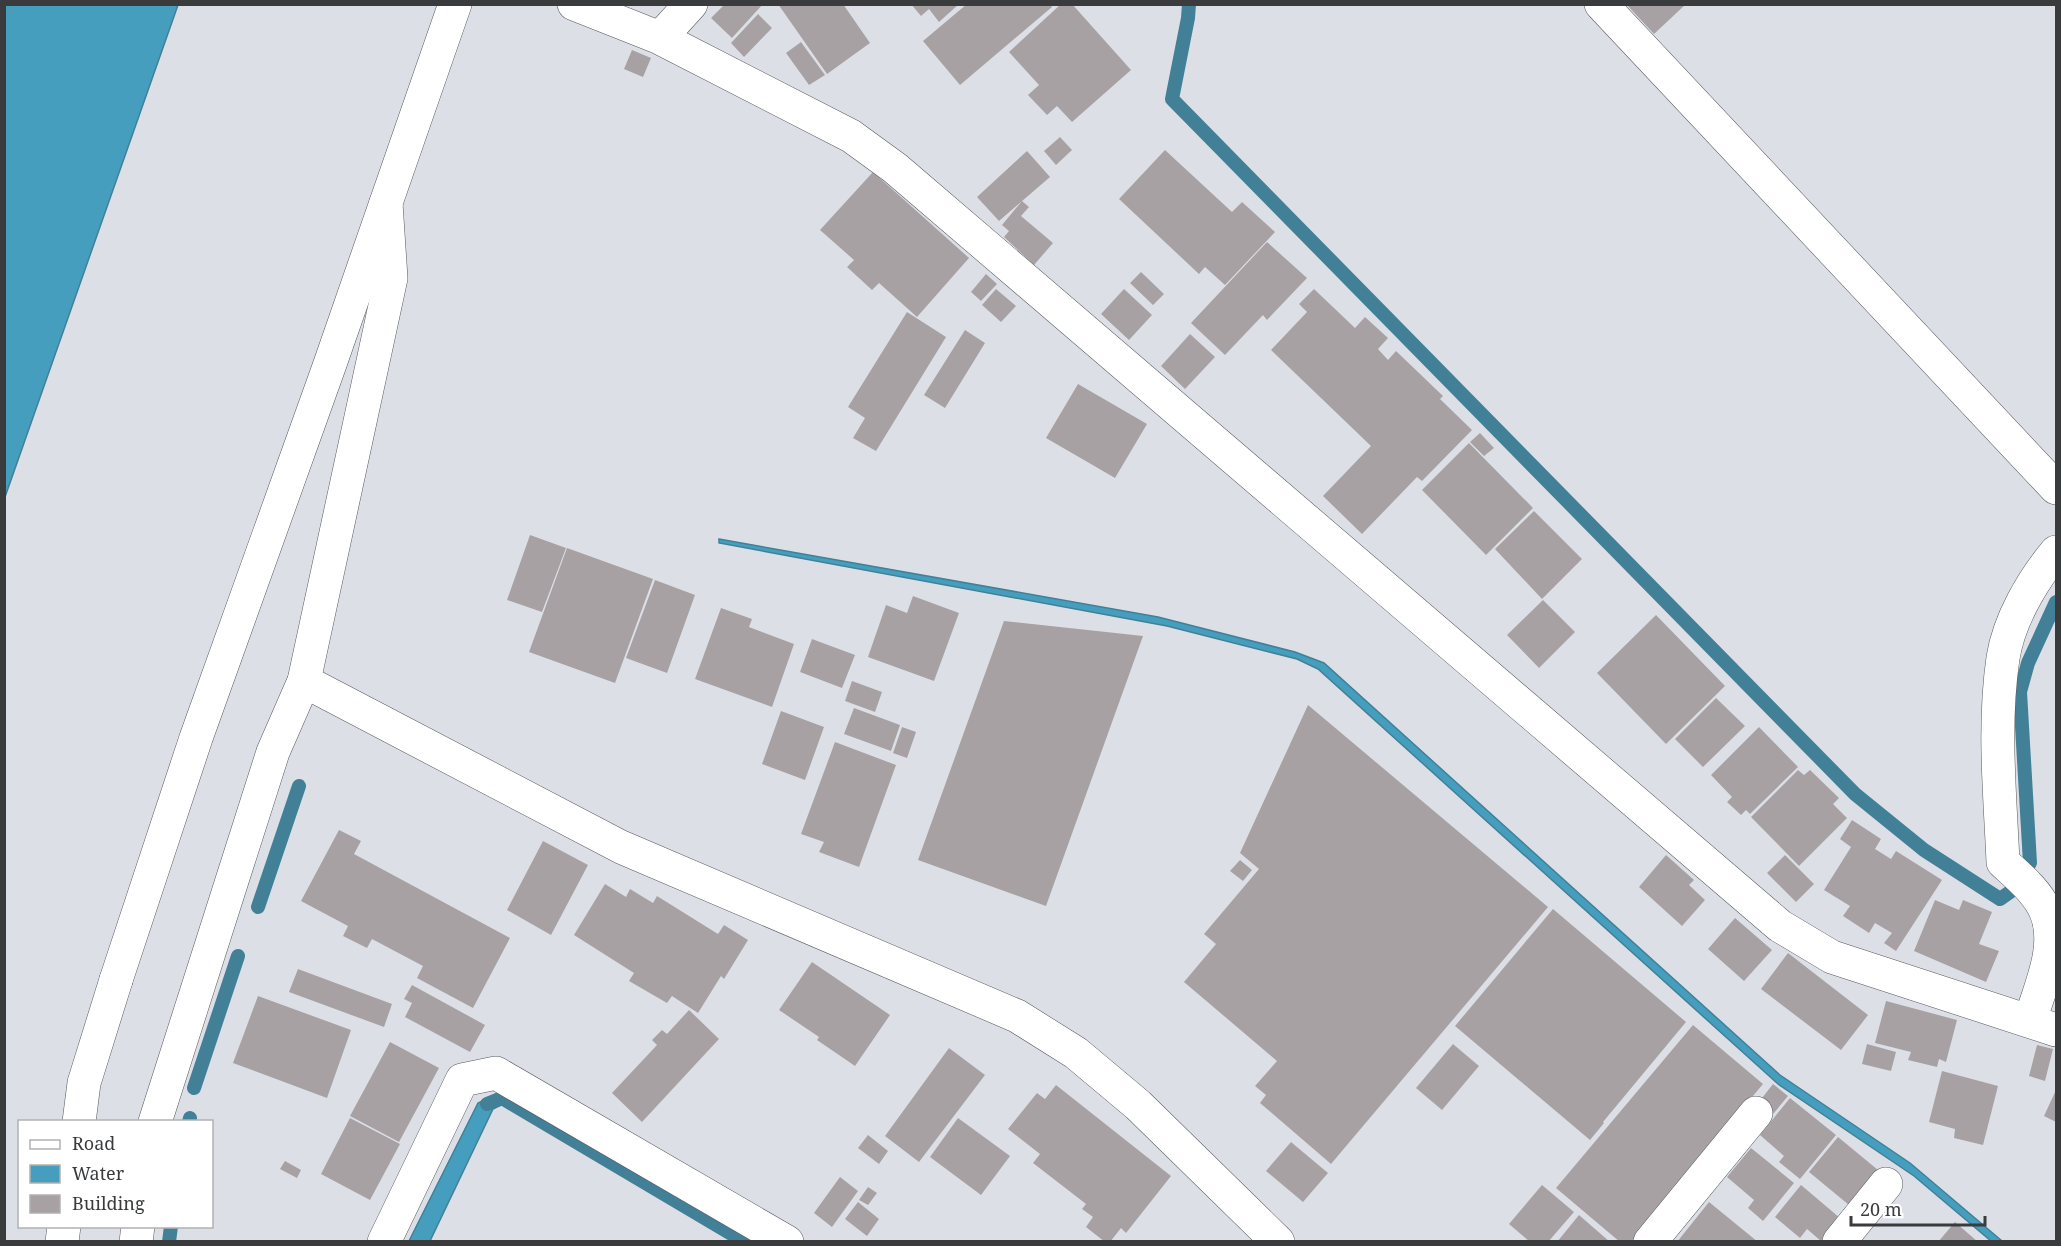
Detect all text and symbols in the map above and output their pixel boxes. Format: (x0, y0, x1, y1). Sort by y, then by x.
legend (18, 1120, 213, 1228)
text: Road (72, 1131, 115, 1155)
text: Water (72, 1161, 125, 1185)
scale bar (1851, 1189, 1984, 1227)
text: Building (72, 1191, 145, 1215)
text: 20 m (1860, 1197, 1902, 1221)

